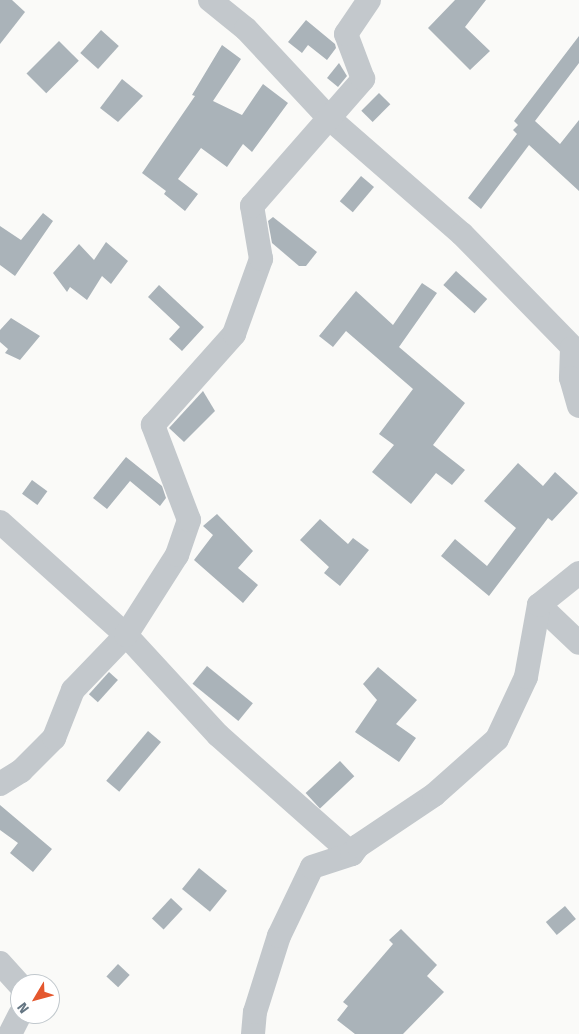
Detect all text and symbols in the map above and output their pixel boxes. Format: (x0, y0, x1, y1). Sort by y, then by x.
north arrow (10, 974, 60, 1024)
text: N (14, 999, 33, 1017)

